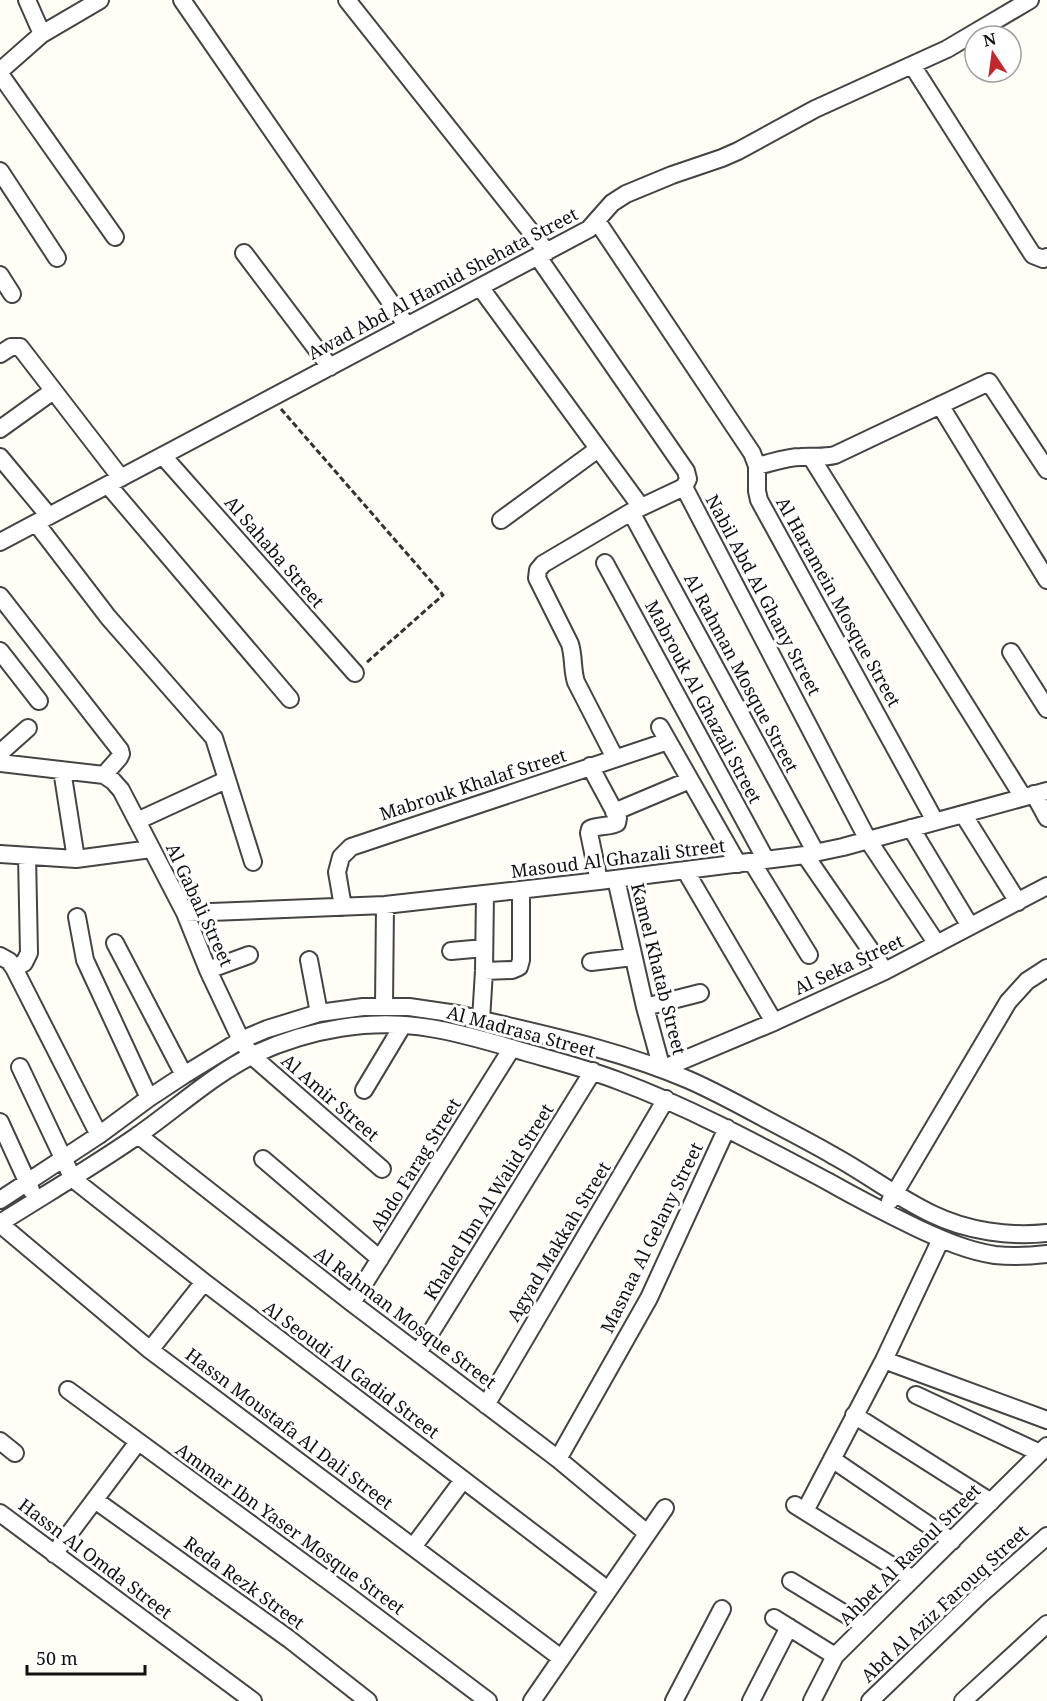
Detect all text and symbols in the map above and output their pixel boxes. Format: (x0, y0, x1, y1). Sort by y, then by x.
north arrow (963, 24, 1023, 84)
text: N (981, 27, 999, 52)
street label: Awad Abd Al Hamid Shehata Street (303, 201, 582, 365)
street label: Al Sahaba Street (220, 490, 330, 612)
street label: Nabil Abd Al Ghany Street (701, 490, 827, 699)
street label: Al Haramein Mosque Street (771, 492, 907, 711)
street label: Al Rahman Mosque Street (679, 569, 805, 776)
street label: Mabrouk Al Ghazali Street (640, 596, 768, 807)
street label: Mabrouk Khalaf Street (376, 743, 569, 826)
street label: Masoud Al Ghazali Street (509, 833, 726, 883)
street label: Al Gabali Street (161, 839, 239, 970)
street label: Kamel Khatab Street (626, 880, 692, 1057)
street label: Al Seka Street (790, 928, 907, 1000)
street label: Al Madrasa Street (445, 1000, 598, 1062)
street label: Al Amir Street (277, 1048, 384, 1146)
street label: Abdo Farag Street (365, 1093, 466, 1236)
street label: Khaled Ibn Al Walid Street (418, 1099, 558, 1304)
street label: Masnaa Al Gelany Street (594, 1138, 708, 1337)
street label: Agyad Makkah Street (501, 1157, 615, 1326)
street label: Al Rahman Mosque Street (310, 1241, 502, 1394)
street label: Al Seoudi Al Gadid Street (259, 1295, 444, 1443)
street label: Hassn Moustafa Al Dali Street (181, 1342, 398, 1514)
street label: Ammar Ibn Yaser Mosque Street (171, 1437, 410, 1619)
street label: Ahbet Al Rasoul Street (833, 1478, 985, 1630)
street label: Hassn Al Omda Street (14, 1493, 177, 1624)
street label: Abd Al Aziz Farouq Street (856, 1519, 1033, 1687)
street label: Reda Rezk Street (180, 1530, 310, 1634)
scale bar (27, 1638, 146, 1676)
text: 50 m (36, 1646, 78, 1670)

